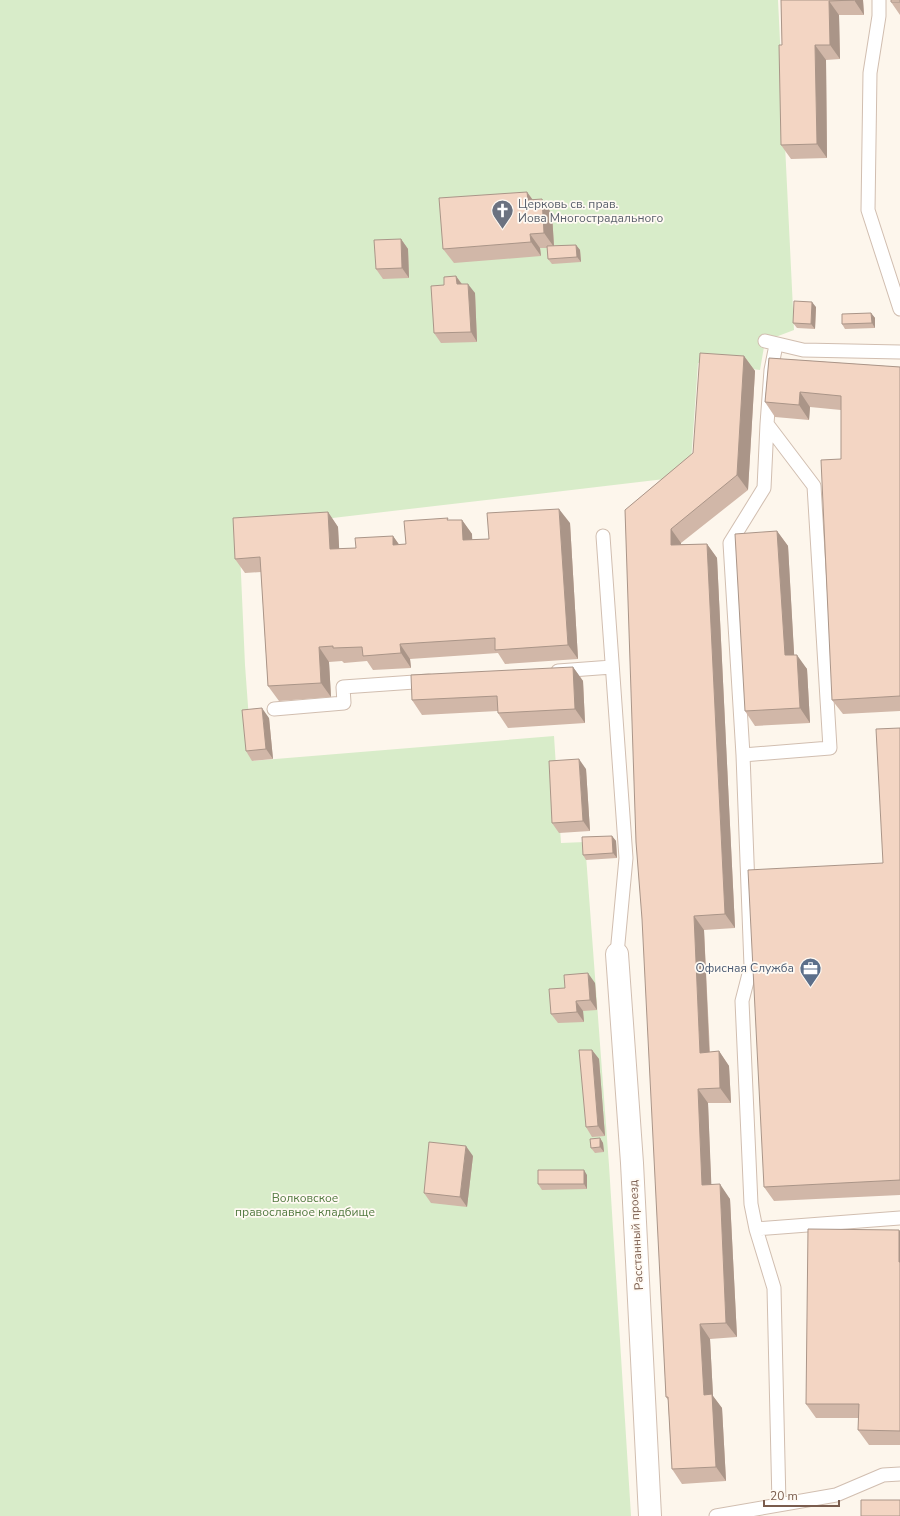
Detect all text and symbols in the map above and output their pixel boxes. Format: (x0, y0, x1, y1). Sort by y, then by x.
place label: Церковь св. прав. Иова Многострадального (518, 196, 663, 226)
church icon: Церковь св. прав. Иова Многострадального (489, 198, 515, 231)
office icon: Офисная Служба (797, 955, 823, 988)
place label: Офисная Служба (696, 960, 794, 976)
street label: Расстанный проезд (625, 1179, 647, 1291)
park label: Волковское православное кладбище (235, 1190, 375, 1220)
scale bar (764, 1482, 839, 1508)
text: 20 m (770, 1488, 798, 1504)

